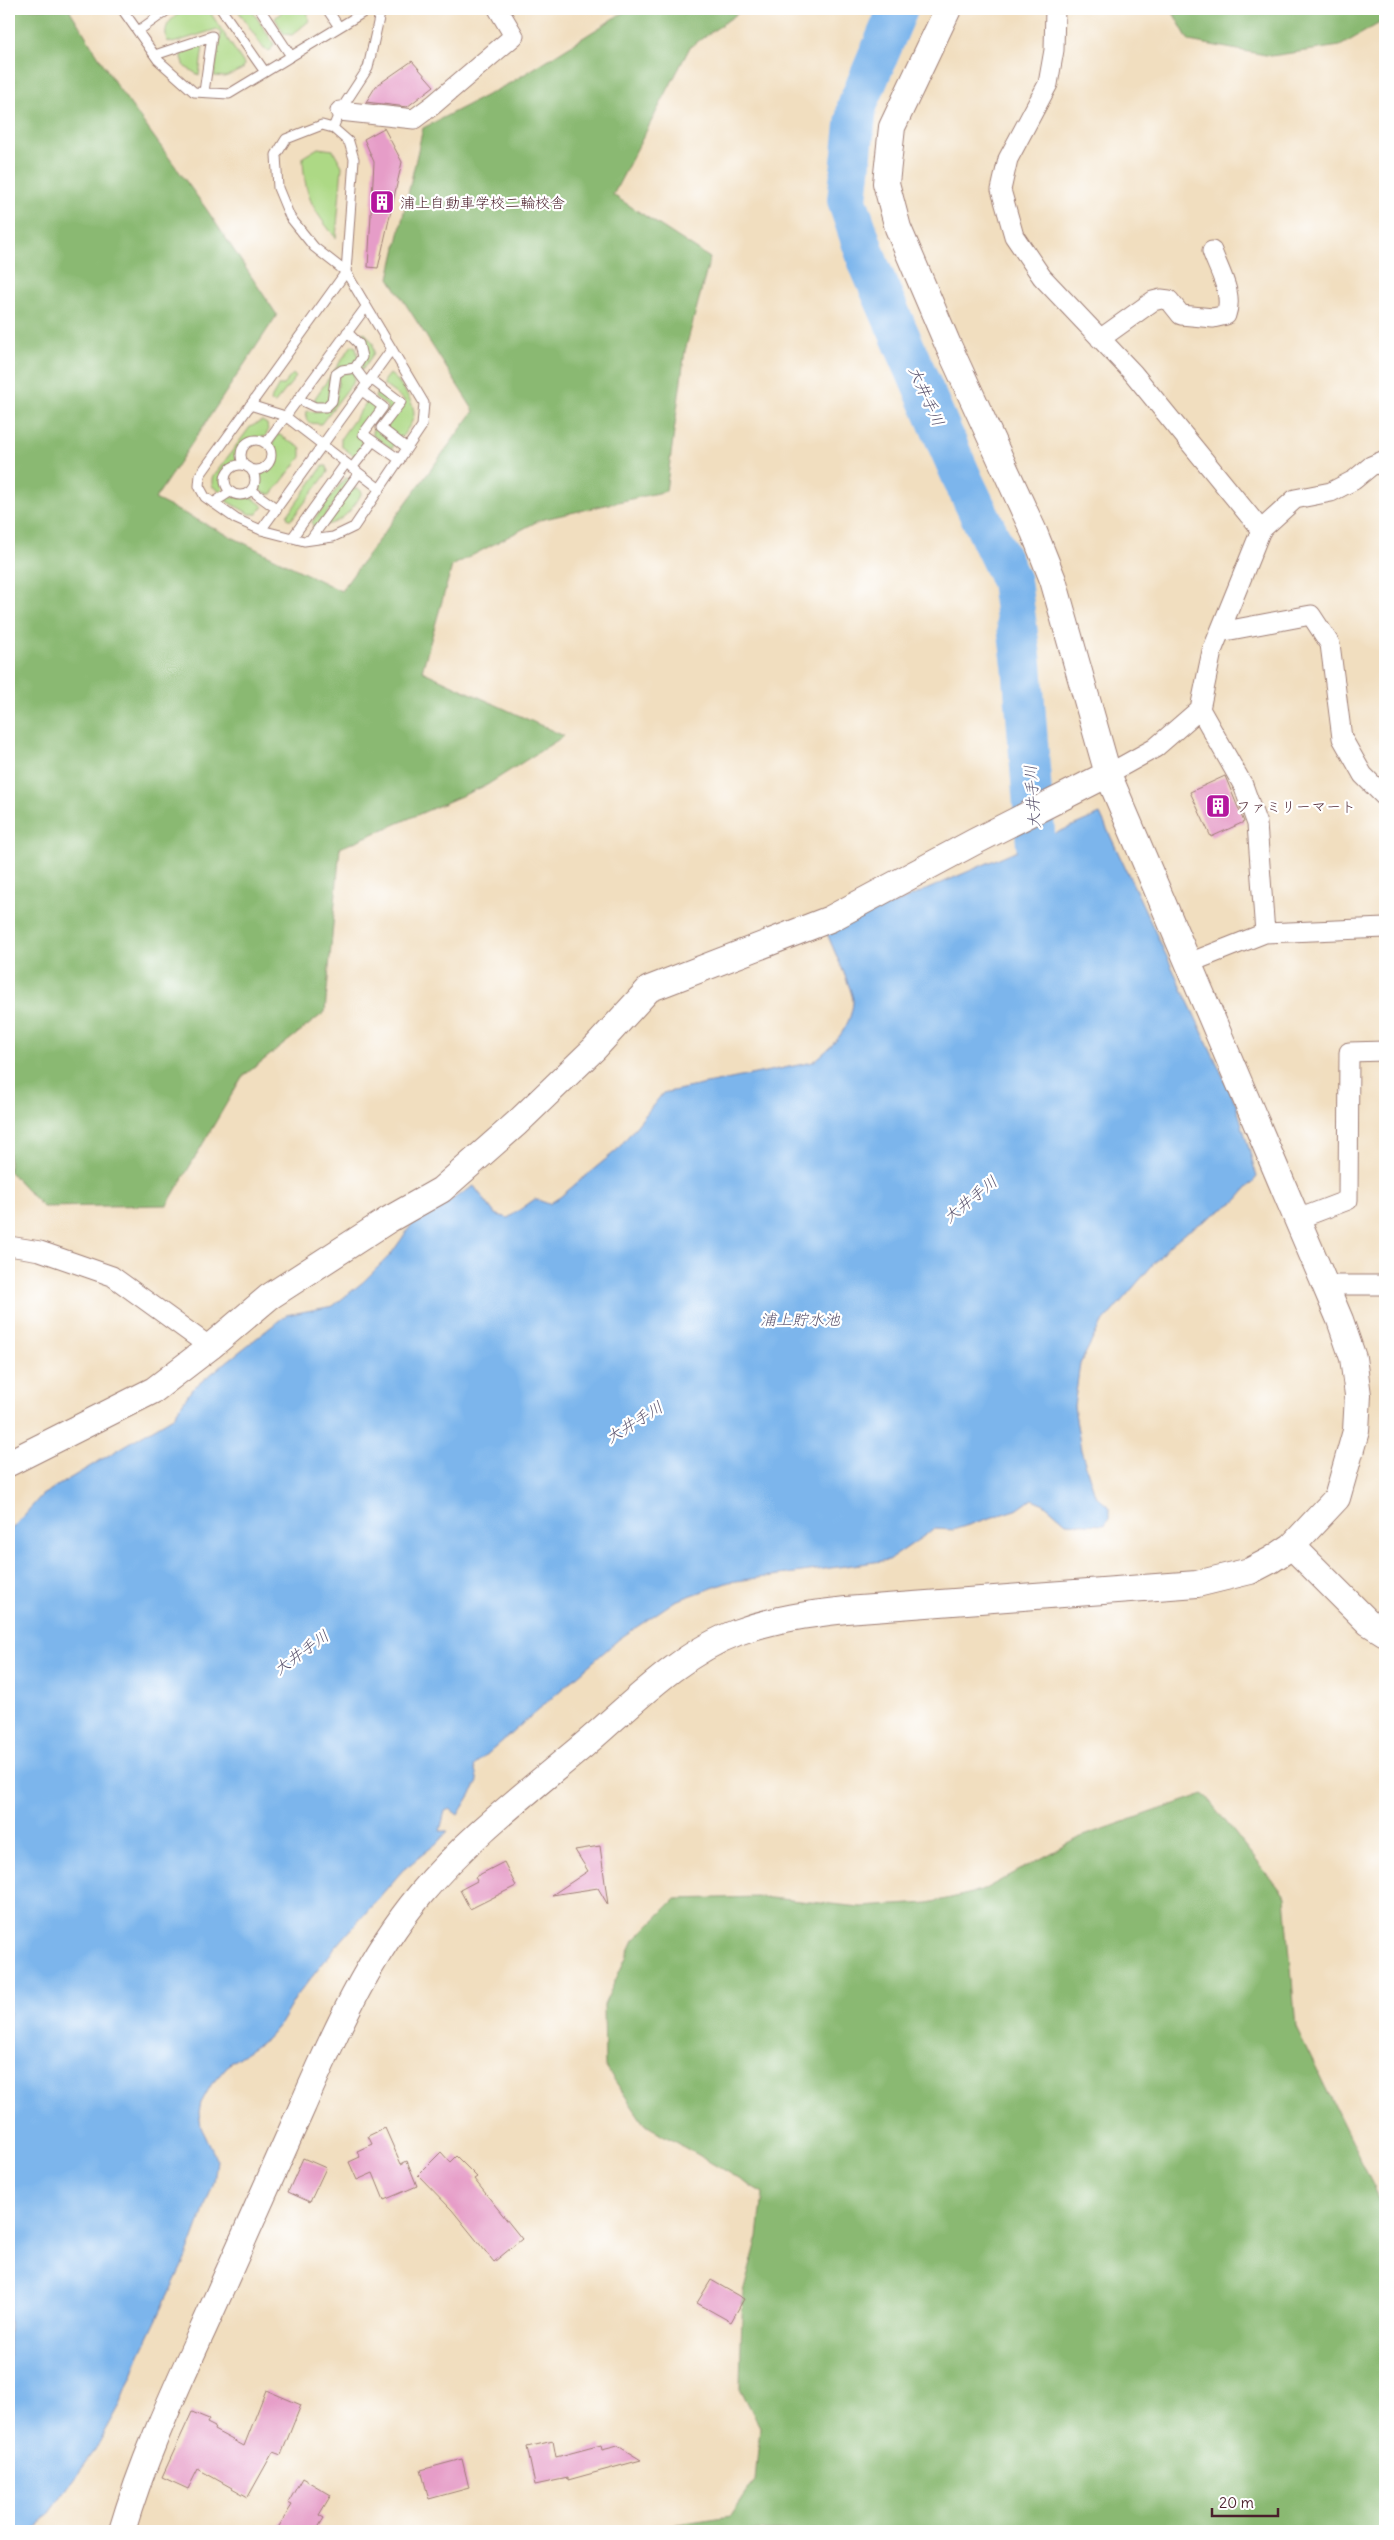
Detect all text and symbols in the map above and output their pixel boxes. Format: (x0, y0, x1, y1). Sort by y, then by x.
building icon: 浦上自動車学校二輪校舎 (369, 189, 395, 215)
place label: 浦上自動車学校二輪校舎 (400, 193, 565, 212)
water label: 大井手川 (905, 363, 949, 429)
water label: 大井手川 (1020, 764, 1044, 830)
building icon: ファミリーマート (1205, 793, 1231, 819)
place label: ファミリーマート (1236, 797, 1356, 816)
water label: 大井手川 (939, 1171, 1001, 1227)
water label: 浦上貯水池 (760, 1309, 841, 1329)
water label: 大井手川 (602, 1397, 666, 1447)
water label: 大井手川 (269, 1625, 333, 1679)
scale bar (1212, 2485, 1278, 2517)
text: 20 m (1219, 2493, 1254, 2512)

